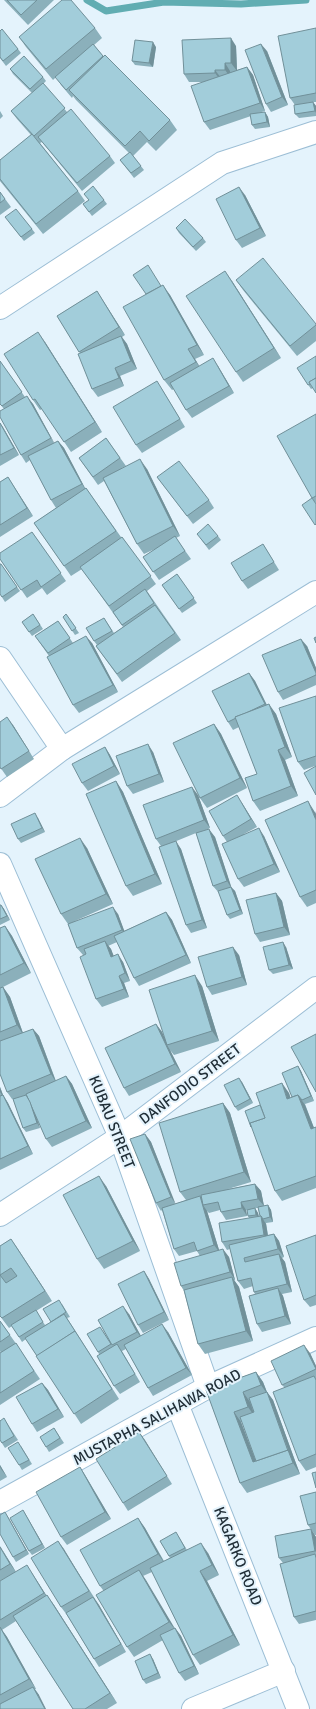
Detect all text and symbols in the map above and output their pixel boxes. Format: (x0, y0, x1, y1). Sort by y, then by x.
street label: DANFODIO STREET (136, 1040, 245, 1128)
street label: KUBAU STREET (85, 1073, 139, 1172)
street label: MUSTAPHA SALIHAWA ROAD (70, 1365, 244, 1469)
street label: KAGARKO ROAD (210, 1504, 266, 1608)

